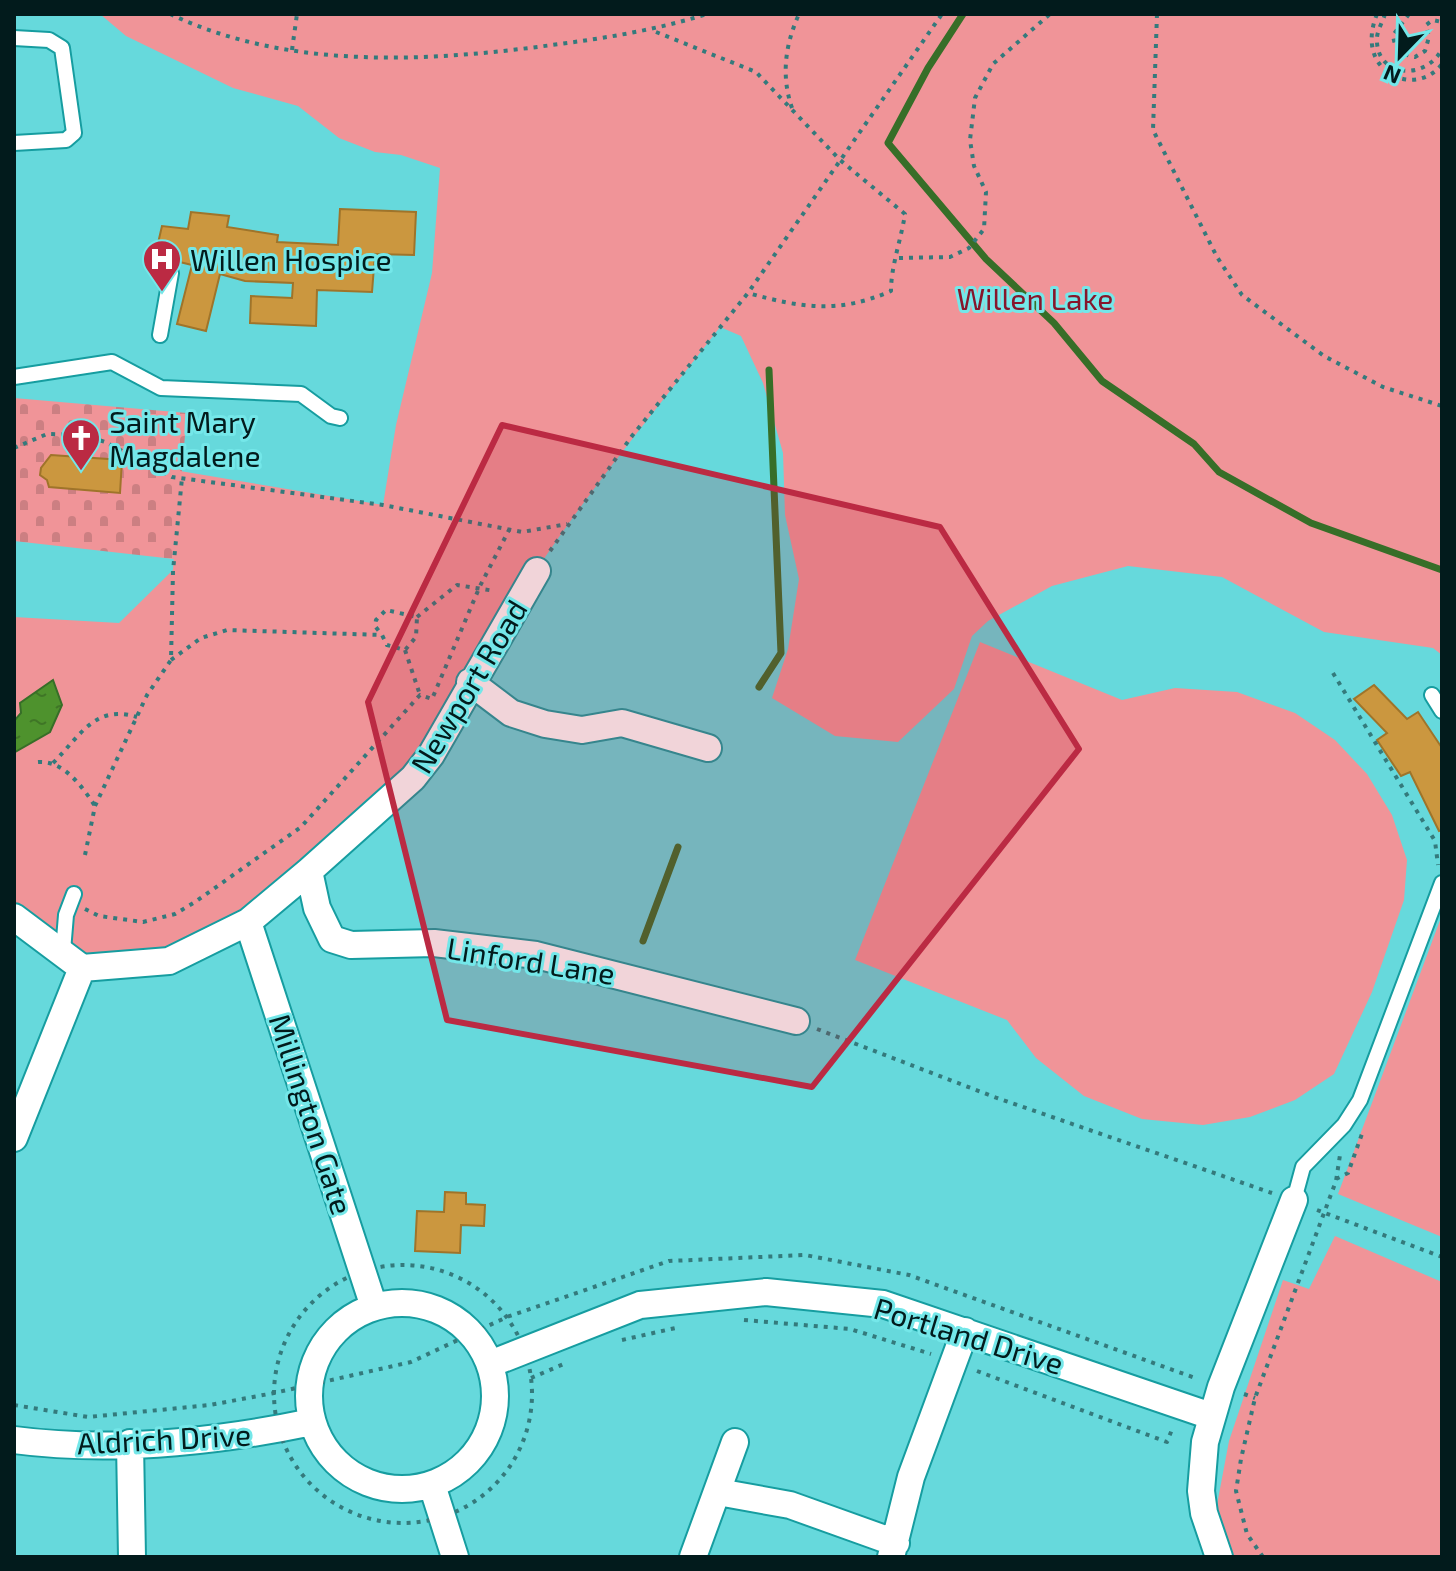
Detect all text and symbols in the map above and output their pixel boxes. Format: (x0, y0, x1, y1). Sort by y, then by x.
north arrow (1360, 16, 1440, 96)
text: N (1379, 60, 1404, 90)
hospital icon: Willen Hospice (141, 238, 183, 293)
place label: Willen Hospice (190, 241, 392, 277)
park label: Willen Lake (957, 280, 1113, 316)
place label: Saint Mary Magdalene (109, 403, 261, 473)
church icon: Saint Mary Magdalene (60, 417, 102, 472)
street label: Newport Road (402, 593, 534, 779)
street label: Linford Lane (444, 929, 618, 991)
street label: Millington Gate (263, 1009, 361, 1219)
street label: Portland Drive (870, 1289, 1068, 1381)
street label: Aldrich Drive (76, 1415, 252, 1461)

